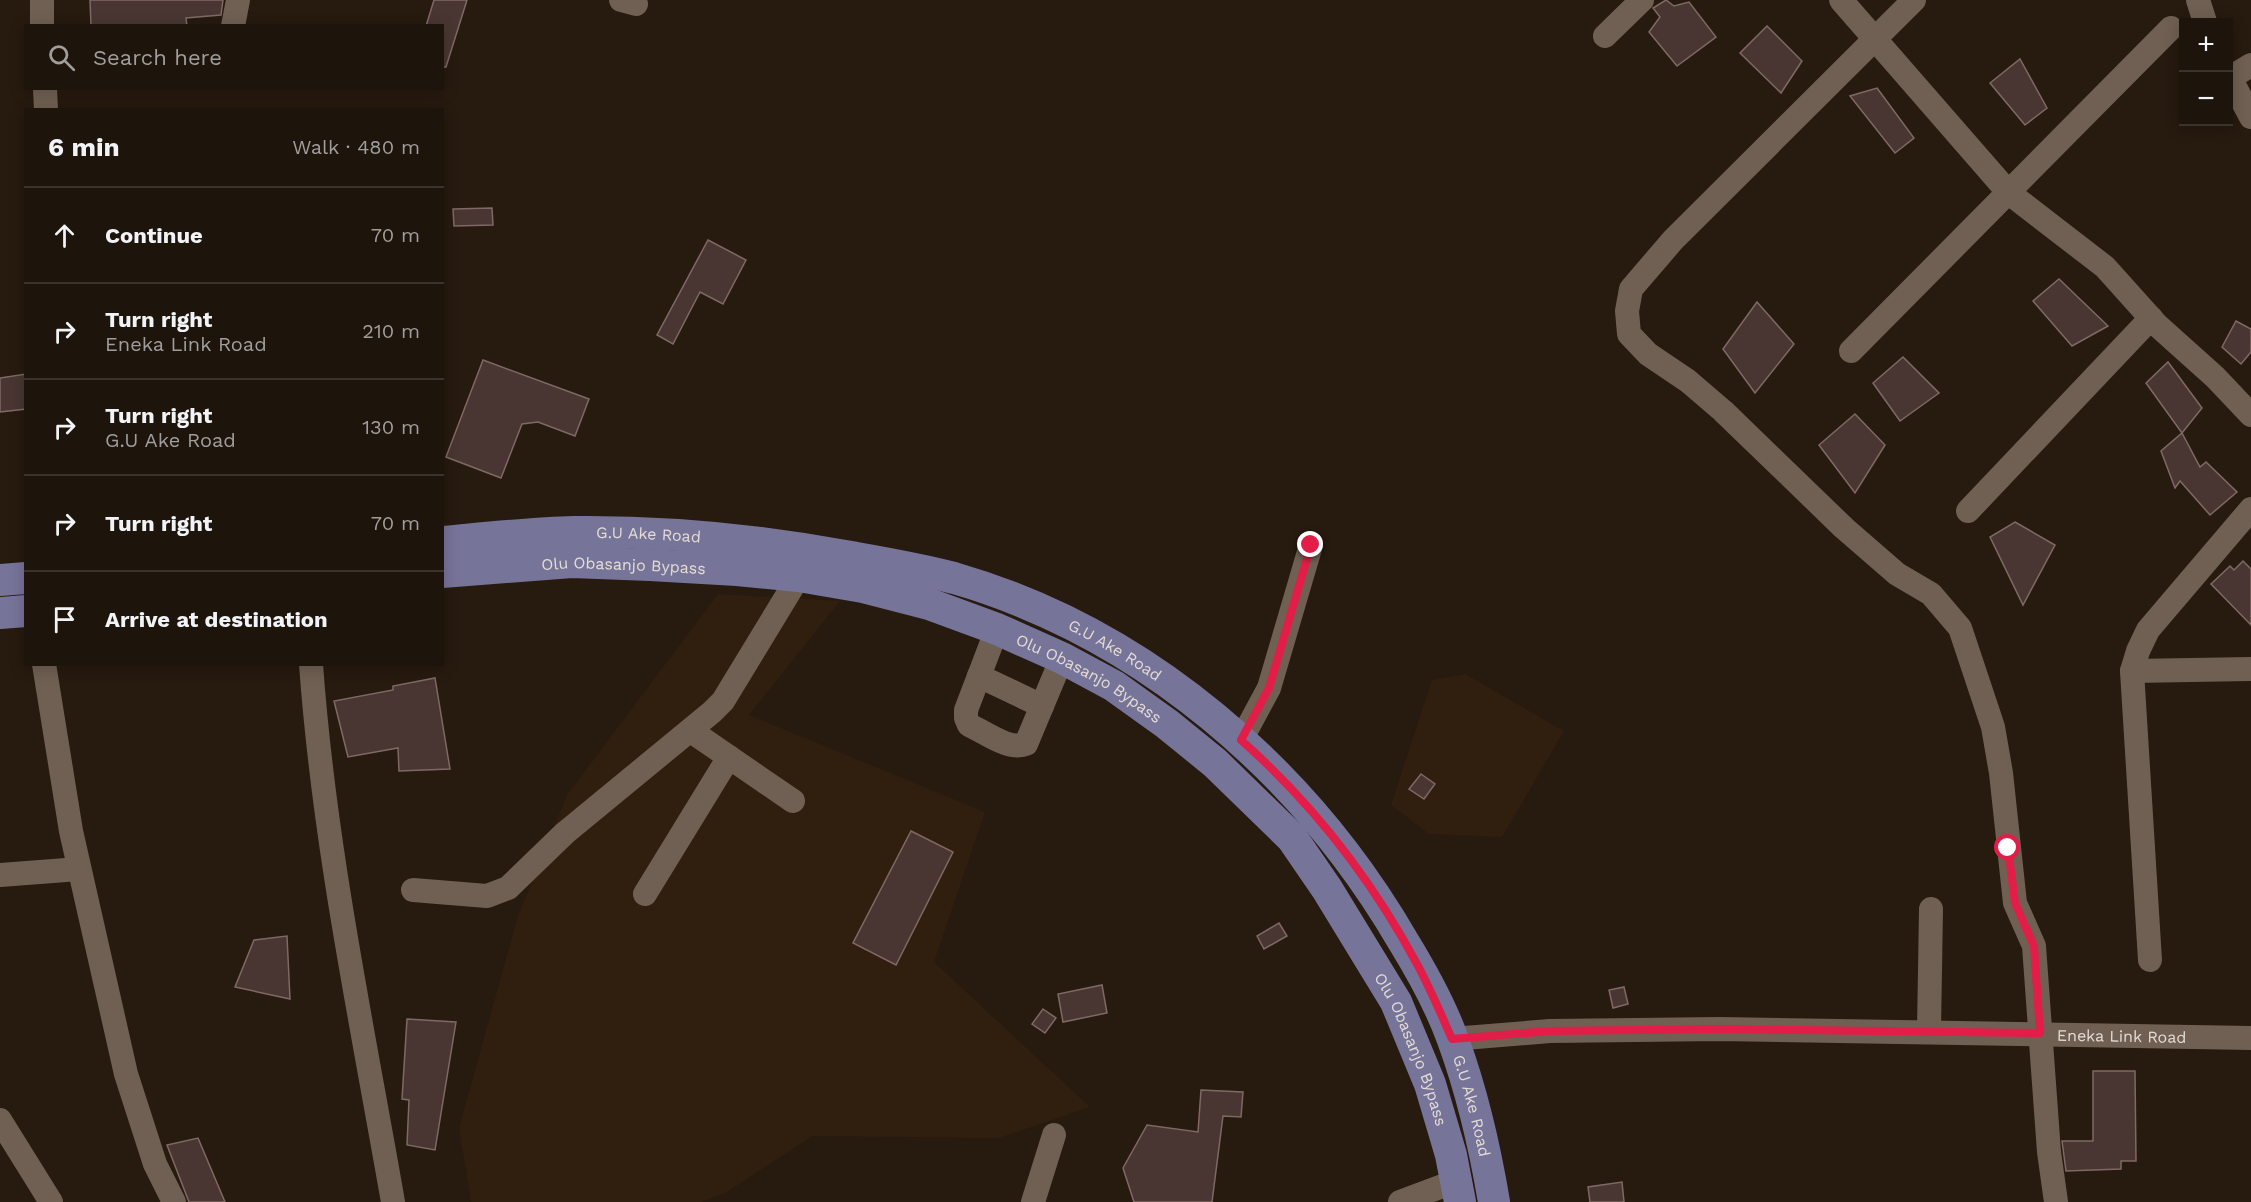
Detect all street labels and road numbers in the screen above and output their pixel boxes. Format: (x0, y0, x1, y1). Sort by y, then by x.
street label: G.U Ake Road (596, 522, 702, 546)
street label: Olu Obasanjo Bypass (541, 552, 706, 578)
street label: G.U Ake Road (1065, 615, 1165, 684)
street label: Olu Obasanjo Bypass (1013, 629, 1166, 727)
street label: Olu Obasanjo Bypass (1371, 969, 1451, 1128)
street label: Eneka Link Road (2057, 1025, 2187, 1046)
street label: G.U Ake Road (1449, 1052, 1495, 1158)

